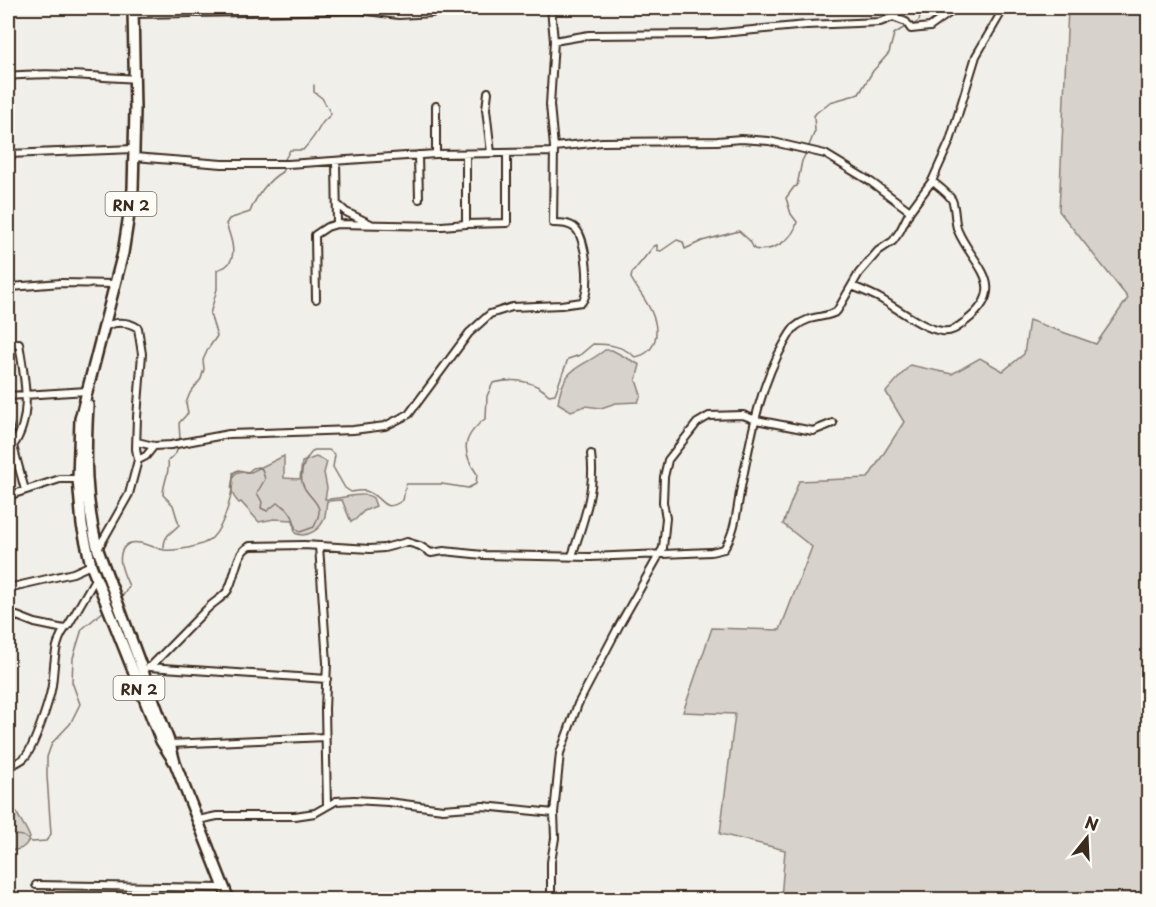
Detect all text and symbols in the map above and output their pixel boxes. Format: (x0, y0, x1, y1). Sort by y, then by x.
road number: RN 2 (106, 192, 156, 216)
road number: RN 2 (114, 676, 164, 700)
north arrow (1057, 808, 1117, 868)
text: N (1082, 809, 1102, 836)

